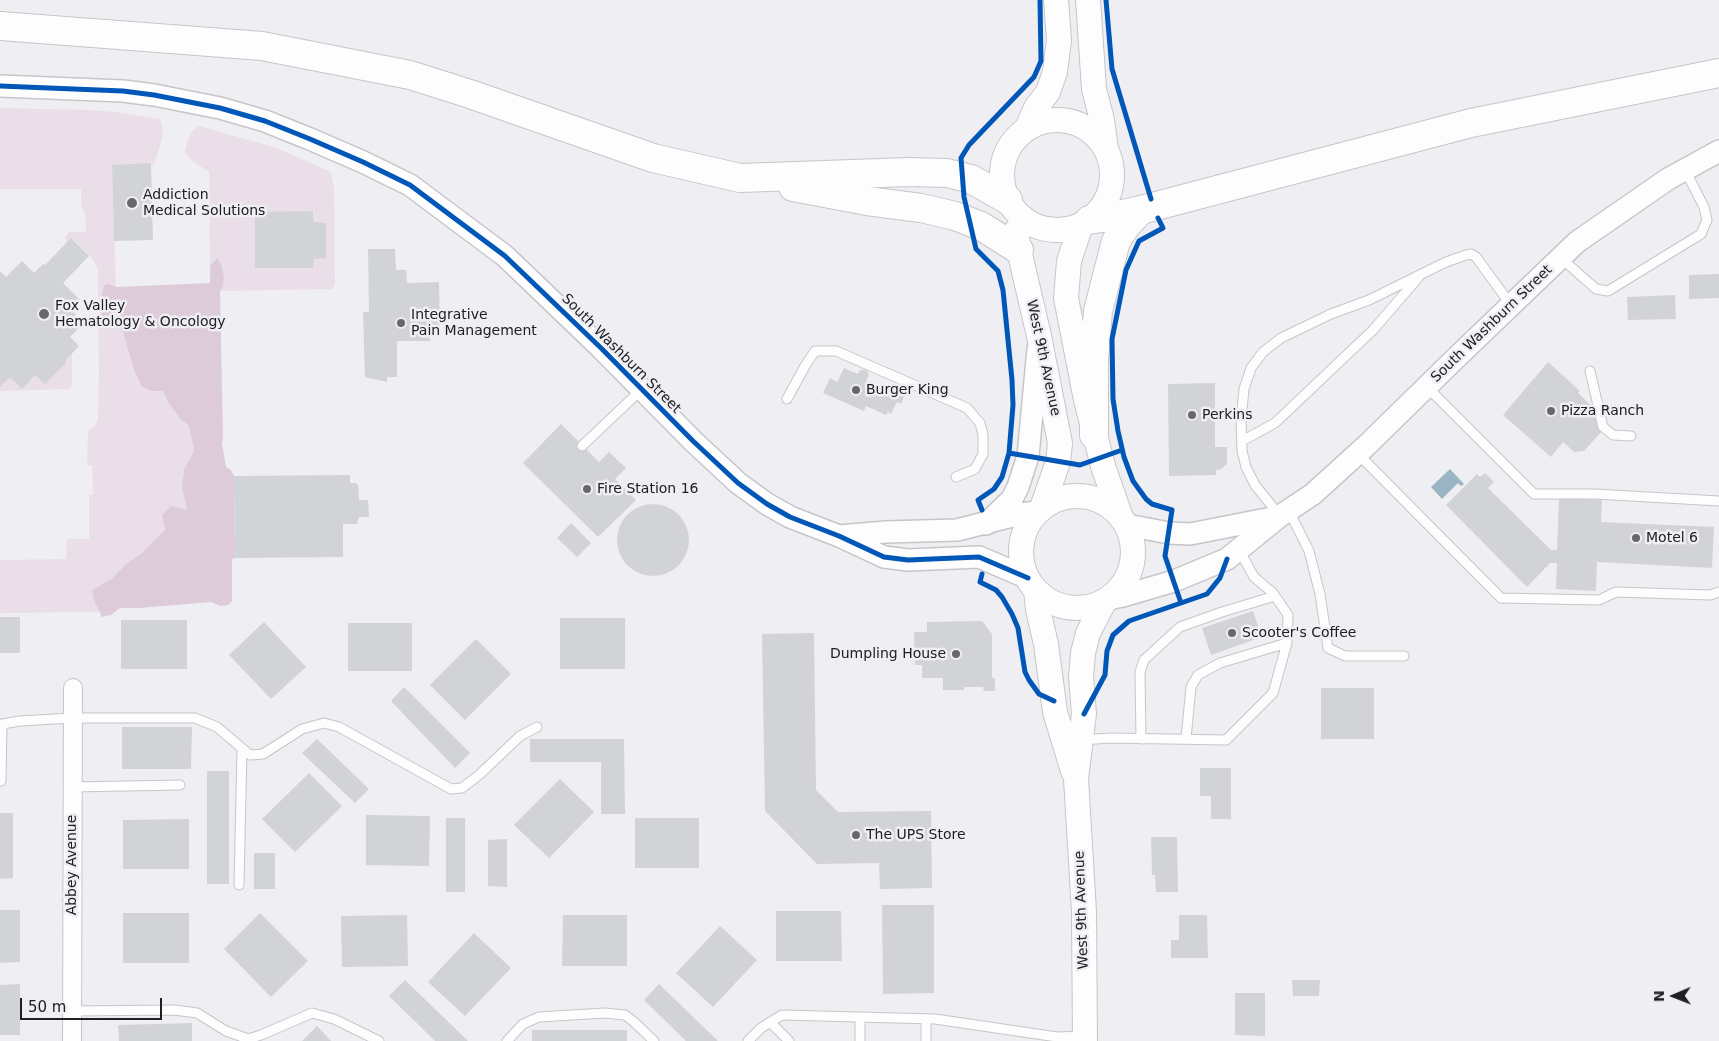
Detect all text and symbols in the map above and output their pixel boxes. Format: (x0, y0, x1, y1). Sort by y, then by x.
place label: Addiction Medical Solutions (143, 187, 265, 220)
marker: Addiction Medical Solutions (125, 196, 139, 210)
street label: South Washburn Street (1428, 262, 1556, 386)
street label: South Washburn Street (558, 291, 684, 417)
place label: Fox Valley Hematology & Oncology (55, 298, 226, 331)
street label: West 9th Avenue (1022, 298, 1064, 418)
marker: Fox Valley Hematology & Oncology (37, 307, 51, 321)
place label: Integrative Pain Management (411, 307, 537, 340)
marker: Integrative Pain Management (395, 317, 407, 329)
place label: Burger King (866, 382, 949, 398)
marker: Burger King (850, 384, 862, 396)
place label: Pizza Ranch (1561, 403, 1644, 419)
marker: Pizza Ranch (1545, 405, 1557, 417)
place label: Perkins (1202, 407, 1252, 423)
marker: Perkins (1186, 409, 1198, 421)
place label: Fire Station 16 (597, 481, 698, 497)
marker: Fire Station 16 (581, 483, 593, 495)
place label: Motel 6 (1646, 530, 1698, 546)
marker: Motel 6 (1630, 532, 1642, 544)
place label: Scooter's Coffee (1242, 625, 1356, 641)
marker: Scooter's Coffee (1226, 627, 1238, 639)
place label: Dumpling House (830, 646, 946, 662)
marker: Dumpling House (950, 648, 962, 660)
street label: Abbey Avenue (64, 815, 80, 915)
place label: The UPS Store (866, 827, 966, 843)
marker: The UPS Store (850, 829, 862, 841)
street label: West 9th Avenue (1072, 850, 1092, 970)
north arrow (1649, 971, 1699, 1021)
scale bar (22, 988, 165, 1020)
text: N (1651, 990, 1667, 1002)
text: 50 m (28, 998, 66, 1016)

